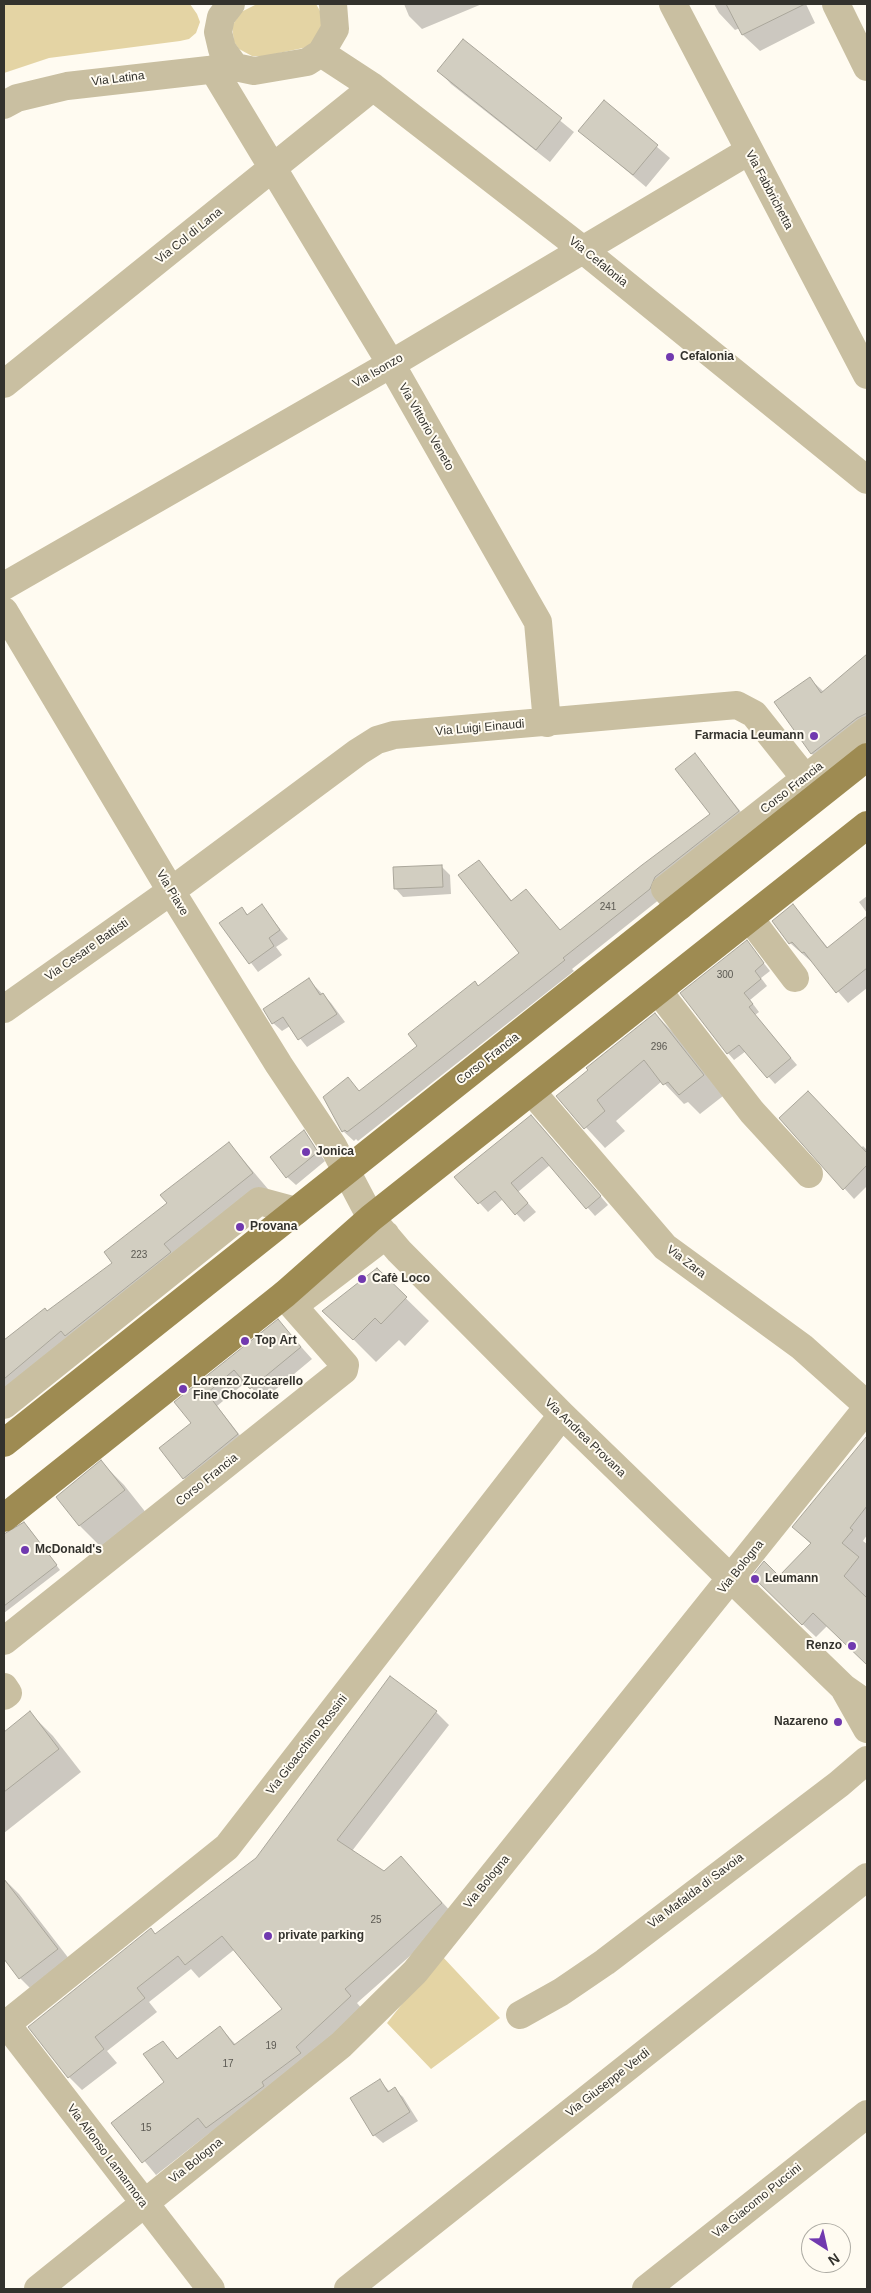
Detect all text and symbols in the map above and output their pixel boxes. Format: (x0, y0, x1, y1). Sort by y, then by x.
street label: Via Latina (91, 69, 145, 89)
street label: Via Fabbrichetta (742, 148, 796, 232)
street label: Via Col di Lana (153, 205, 225, 267)
street label: Via Cefalonia (566, 234, 630, 290)
place label: Cefalonia (680, 350, 734, 364)
street label: Via Isonzo (350, 351, 406, 391)
marker: Cefalonia (664, 351, 676, 363)
street label: Via Vittorio Veneto (395, 381, 457, 473)
street label: Via Luigi Einaudi (435, 717, 525, 739)
place label: Farmacia Leumann (695, 729, 804, 743)
marker: Farmacia Leumann (808, 730, 820, 742)
street label: Corso Francia (758, 759, 826, 817)
street label: Via Piave (153, 868, 191, 918)
house number: 241 (600, 901, 616, 913)
street label: Via Cesare Battisti (43, 916, 131, 984)
house number: 300 (717, 969, 733, 981)
street label: Corso Francia (454, 1030, 522, 1088)
house number: 296 (651, 1041, 667, 1053)
place label: Jonica (316, 1145, 354, 1159)
marker: Jonica (300, 1146, 312, 1158)
place label: Provana (250, 1220, 297, 1234)
marker: Provana (234, 1221, 246, 1233)
street label: Via Zara (664, 1243, 708, 1281)
house number: 223 (131, 1249, 147, 1261)
place label: Cafè Loco (372, 1272, 430, 1286)
marker: Cafè Loco (356, 1273, 368, 1285)
place label: Top Art (255, 1334, 297, 1348)
marker: Top Art (239, 1335, 251, 1347)
place label: Lorenzo Zuccarello Fine Chocolate (193, 1375, 303, 1403)
marker: Lorenzo Zuccarello Fine Chocolate (177, 1383, 189, 1395)
street label: Via Andrea Provana (541, 1396, 629, 1480)
street label: Corso Francia (173, 1451, 241, 1509)
street label: Via Bologna (715, 1537, 767, 1597)
place label: McDonald's (35, 1543, 102, 1557)
marker: McDonald's (19, 1544, 31, 1556)
place label: Leumann (765, 1572, 818, 1586)
marker: Leumann (749, 1573, 761, 1585)
place label: Renzo (806, 1639, 842, 1653)
marker: Renzo (846, 1640, 858, 1652)
street label: Via Gioacchino Rossini (263, 1692, 351, 1798)
place label: Nazareno (774, 1715, 828, 1729)
marker: Nazareno (832, 1716, 844, 1728)
street label: Via Mafalda di Savoia (645, 1850, 747, 1932)
street label: Via Bologna (461, 1852, 513, 1912)
house number: 25 (370, 1914, 382, 1926)
place label: private parking (278, 1929, 364, 1943)
marker: private parking (262, 1930, 274, 1942)
house number: 19 (265, 2040, 277, 2052)
street label: Via Giuseppe Verdi (563, 2046, 653, 2120)
house number: 17 (222, 2058, 234, 2070)
street label: Via Alfonso Lamarmora (64, 2102, 150, 2210)
house number: 15 (140, 2122, 152, 2134)
street label: Via Bologna (166, 2135, 226, 2187)
street label: Via Giacomo Puccini (710, 2161, 804, 2241)
north arrow (801, 2223, 851, 2273)
text: N (825, 2250, 843, 2269)

